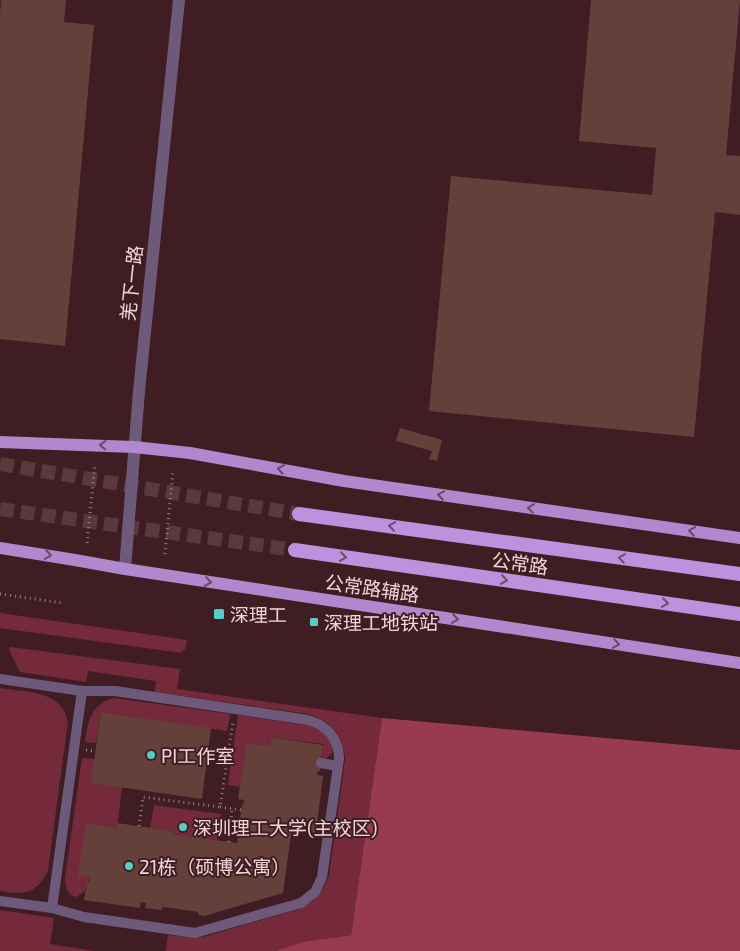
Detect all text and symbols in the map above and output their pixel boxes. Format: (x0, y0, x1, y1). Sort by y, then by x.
street label: 羌下一路 (116, 244, 146, 322)
one-way arrow (98, 440, 106, 451)
one-way arrow (276, 465, 285, 475)
one-way arrow (437, 490, 445, 501)
one-way arrow (527, 504, 535, 514)
one-way arrow (388, 522, 396, 532)
one-way arrow (687, 526, 695, 537)
street label: 公常路 (490, 548, 550, 578)
one-way arrow (44, 550, 53, 560)
one-way arrow (339, 551, 347, 562)
one-way arrow (618, 553, 626, 564)
street label: 公常路辅路 (323, 570, 421, 606)
one-way arrow (500, 574, 508, 585)
one-way arrow (204, 577, 213, 587)
one-way arrow (661, 597, 669, 608)
place label: 深理工 (230, 603, 287, 626)
marker: 深理工 (212, 607, 226, 621)
place label: 深理工地铁站 (324, 611, 438, 634)
one-way arrow (451, 614, 460, 624)
marker: 深理工地铁站 (308, 616, 320, 628)
one-way arrow (612, 638, 620, 649)
place label: PI工作室 (161, 744, 234, 767)
marker: PI工作室 (145, 749, 157, 761)
place label: 深圳理工大学(主校区) (193, 816, 378, 839)
marker: 深圳理工大学(主校区) (177, 821, 189, 833)
place label: 21栋（硕博公寓） (139, 855, 290, 878)
marker: 21栋（硕博公寓） (123, 860, 135, 872)

